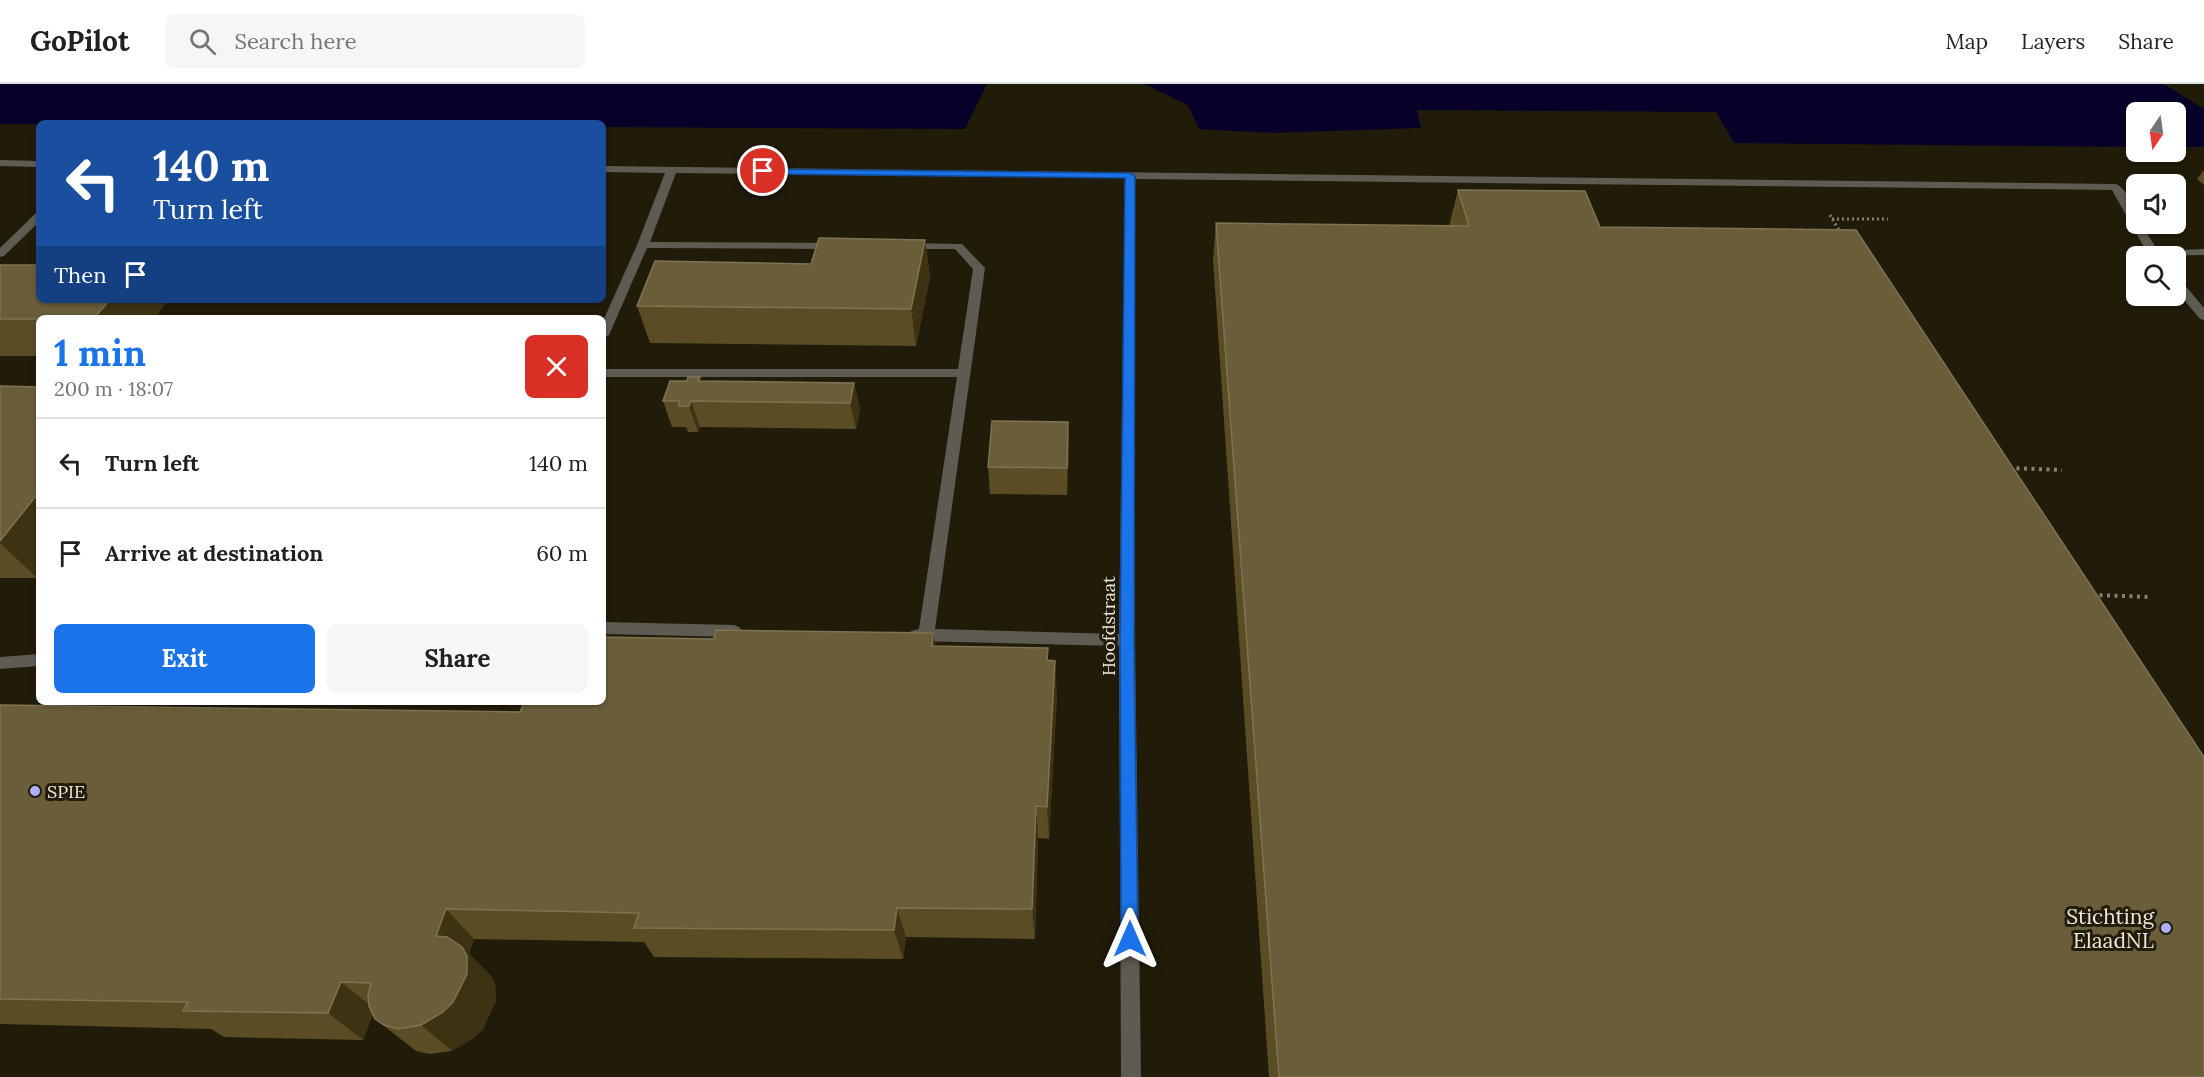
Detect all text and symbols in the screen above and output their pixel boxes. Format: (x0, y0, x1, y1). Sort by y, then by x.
search box (165, 14, 585, 68)
text: GoPilot (30, 23, 129, 59)
icon: search (186, 25, 219, 58)
text: Search here (234, 27, 357, 55)
text: Map (1945, 28, 1988, 55)
text: Layers (2021, 28, 2085, 55)
text: Share (2118, 28, 2174, 55)
north arrow (2126, 102, 2186, 162)
map controls (2126, 102, 2186, 306)
text: 140 m (153, 139, 269, 193)
icon: left (54, 144, 132, 222)
pin (737, 145, 788, 196)
icon: arrive (746, 154, 779, 187)
button: sound (2126, 174, 2186, 234)
text: Turn left (153, 192, 263, 226)
button: search (2126, 246, 2186, 306)
icon: arrive (119, 258, 152, 291)
text: Then (54, 261, 107, 289)
text: 1 min (54, 330, 146, 376)
button: close (525, 335, 588, 398)
text: 200 m · 18:07 (54, 376, 173, 401)
icon: left (54, 447, 87, 480)
text: Turn left (105, 449, 199, 477)
text: 140 m (529, 449, 588, 477)
icon: arrive (54, 537, 87, 570)
text: Arrive at destination (105, 539, 323, 567)
text: 60 m (536, 539, 588, 567)
street label: Hoofdstraat (1097, 576, 1120, 676)
button: Exit (54, 624, 315, 693)
button: Share (327, 624, 588, 693)
place label: SPIE (47, 780, 85, 803)
marker: SPIE (28, 784, 42, 798)
place label: Stichting ElaadNL (2066, 903, 2154, 954)
position arrow (1098, 907, 1162, 971)
marker: Stichting ElaadNL (2159, 921, 2173, 935)

